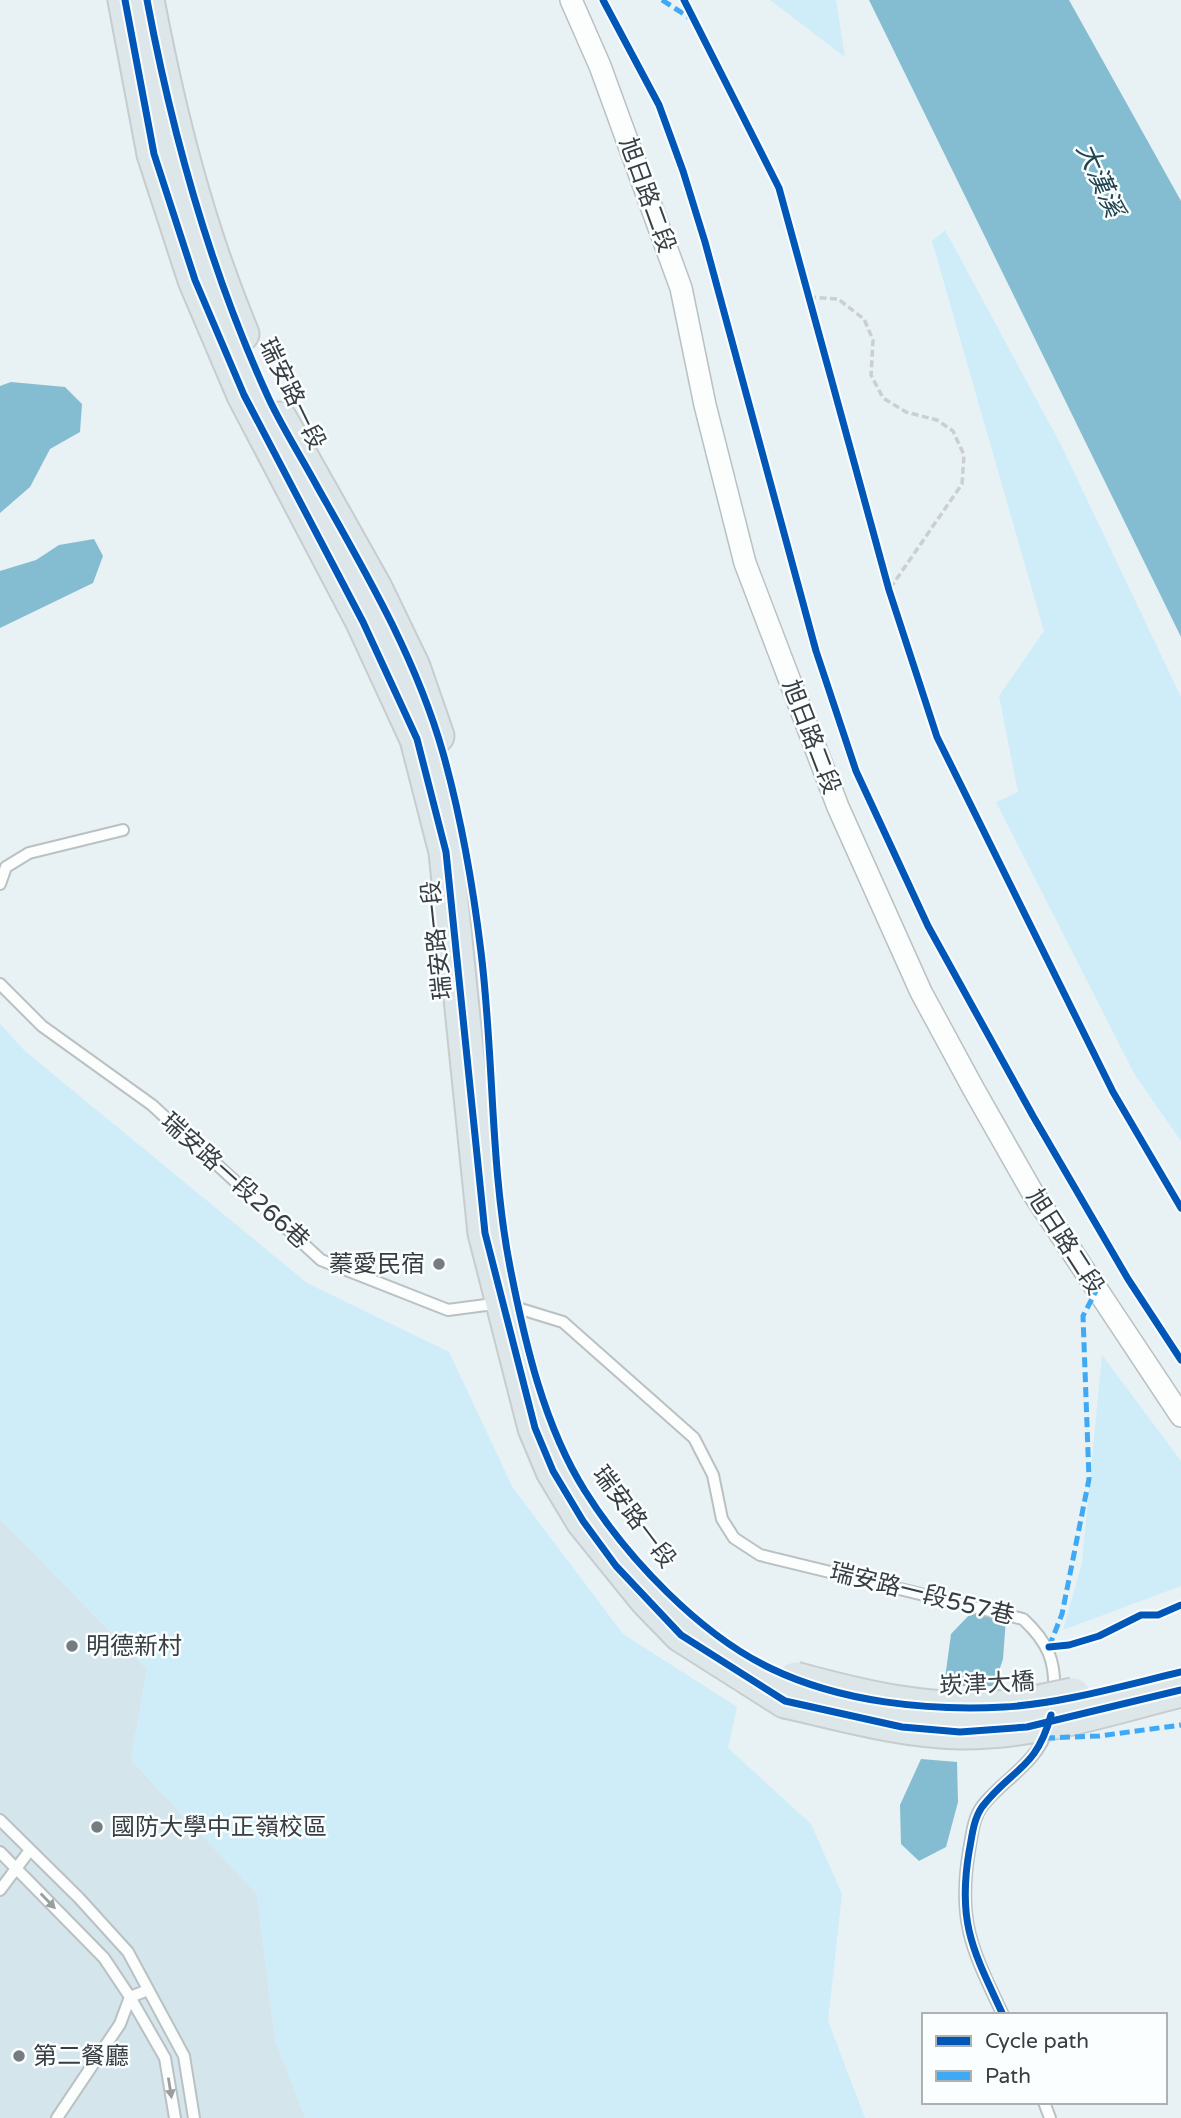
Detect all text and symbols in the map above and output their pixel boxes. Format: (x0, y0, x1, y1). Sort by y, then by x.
street label: 旭日路二段 (613, 134, 681, 256)
water label: 大漢溪 (1070, 138, 1132, 226)
street label: 瑞安路一段 (253, 334, 331, 454)
street label: 旭日路二段 (776, 676, 846, 798)
street label: 瑞安路一段 (416, 879, 458, 1001)
street label: 瑞安路一段266巷 (155, 1107, 315, 1255)
street label: 旭日路二段 (1020, 1184, 1110, 1300)
place label: 蓁愛民宿 (329, 1250, 425, 1279)
marker: 蓁愛民宿 (431, 1256, 447, 1272)
street label: 瑞安路一段 (586, 1460, 682, 1574)
street label: 瑞安路一段557巷 (827, 1557, 1017, 1631)
place label: 明德新村 (86, 1632, 182, 1661)
marker: 明德新村 (64, 1638, 80, 1654)
street label: 崁津大橋 (938, 1667, 1036, 1701)
place label: 國防大學中正嶺校區 (111, 1813, 327, 1842)
marker: 國防大學中正嶺校區 (89, 1819, 105, 1835)
one-way arrow (39, 1892, 56, 1908)
legend (922, 2013, 1167, 2104)
text: Cycle path (985, 2029, 1089, 2054)
place label: 第二餐廳 (33, 2042, 129, 2071)
marker: 第二餐廳 (11, 2048, 27, 2064)
text: Path (985, 2064, 1031, 2089)
one-way arrow (165, 2077, 176, 2099)

